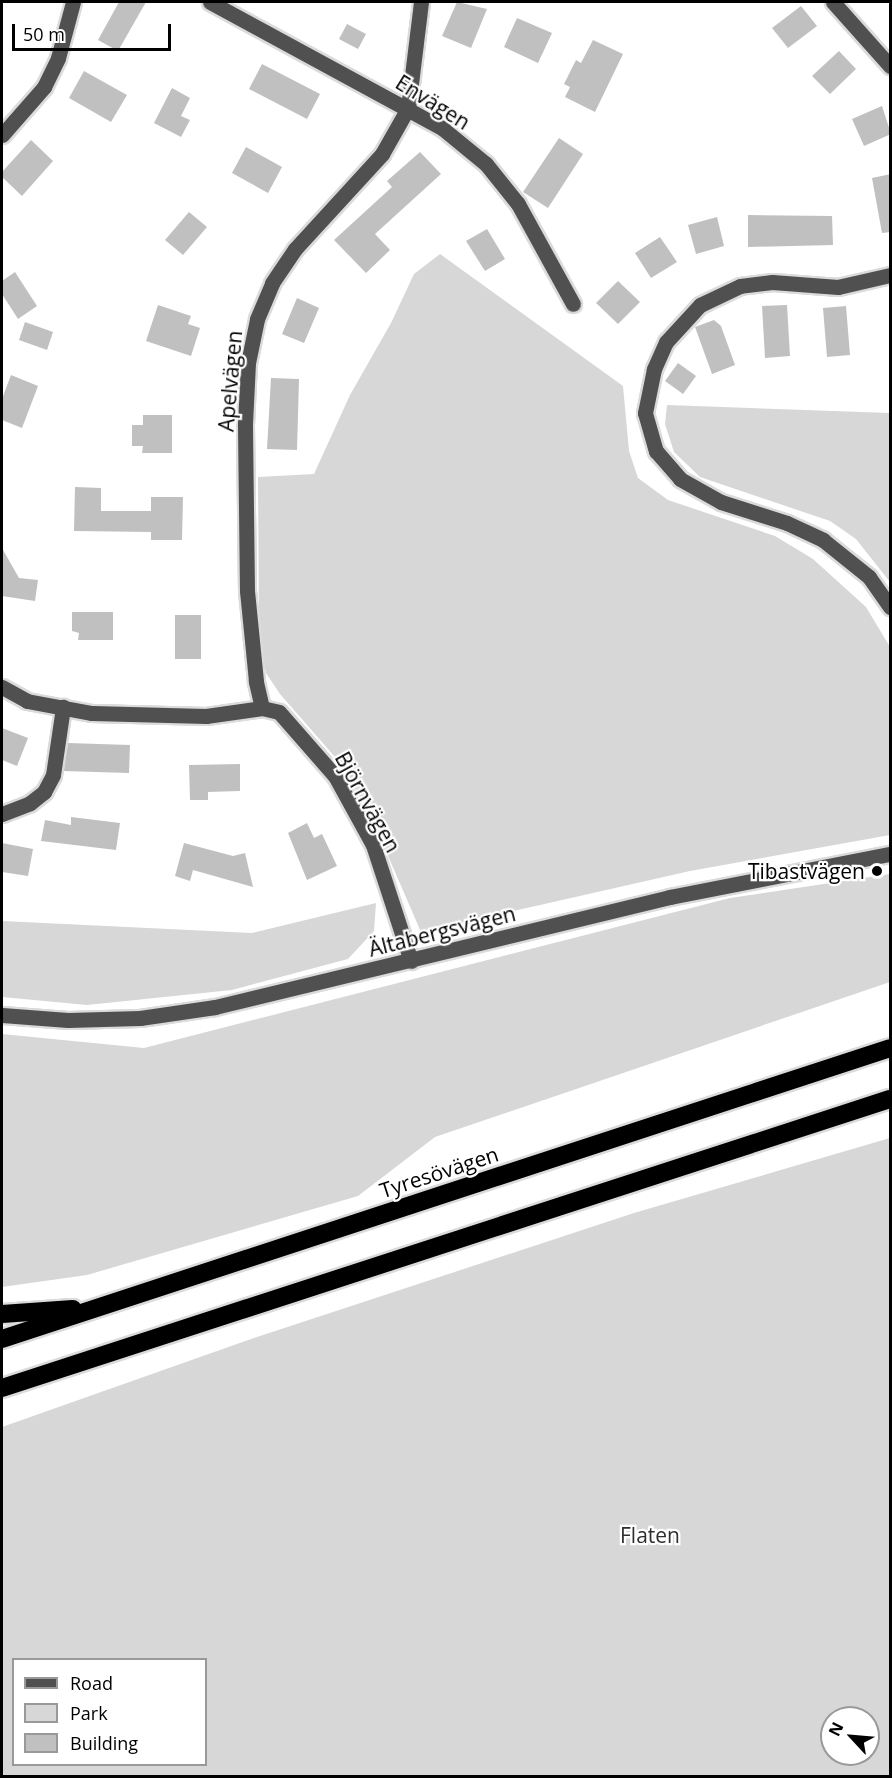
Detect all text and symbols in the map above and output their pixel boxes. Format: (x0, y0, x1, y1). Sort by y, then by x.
scale bar (15, 12, 174, 50)
text: 50 m (23, 22, 65, 46)
street label: Envägen (391, 69, 475, 135)
street label: Apelvägen (213, 329, 247, 433)
street label: Björnvägen (330, 747, 406, 857)
place label: Tibastvägen (748, 858, 865, 884)
marker: Tibastvägen (870, 864, 884, 878)
street label: Ältabergsvägen (366, 901, 518, 961)
street label: Tyresövägen (376, 1141, 502, 1203)
park label: Flaten (620, 1522, 680, 1548)
legend (12, 1658, 207, 1766)
text: Road (70, 1671, 113, 1695)
text: Park (70, 1701, 108, 1725)
north arrow (820, 1706, 880, 1766)
text: N (823, 1718, 848, 1740)
text: Building (70, 1731, 138, 1755)

